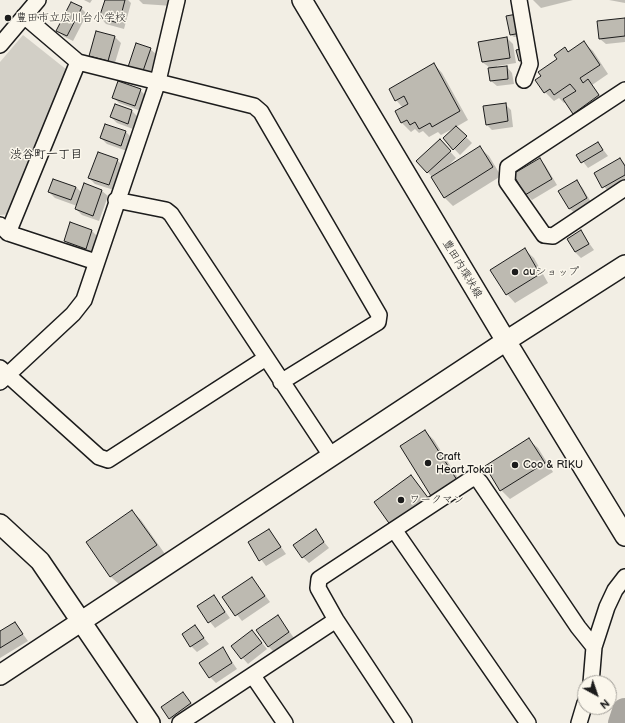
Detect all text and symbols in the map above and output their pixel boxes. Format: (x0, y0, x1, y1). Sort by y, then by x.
place label: 豊田市立広川台小学校 (16, 11, 126, 25)
marker: 豊田市立広川台小学校 (3, 13, 13, 23)
district label: 渋谷町一丁目 (10, 148, 82, 162)
street label: 豊田内環状線 (439, 237, 485, 301)
place label: auショップ (523, 265, 579, 279)
marker: auショップ (510, 267, 520, 277)
place label: Craft Heart Tokai (436, 450, 493, 476)
marker: Craft Heart Tokai (423, 458, 433, 468)
place label: Coo & RIKU (523, 458, 583, 472)
marker: Coo & RIKU (510, 460, 520, 470)
place label: ワークマン (409, 493, 464, 507)
marker: ワークマン (396, 495, 406, 505)
north arrow (577, 675, 617, 715)
text: N (597, 696, 612, 711)

